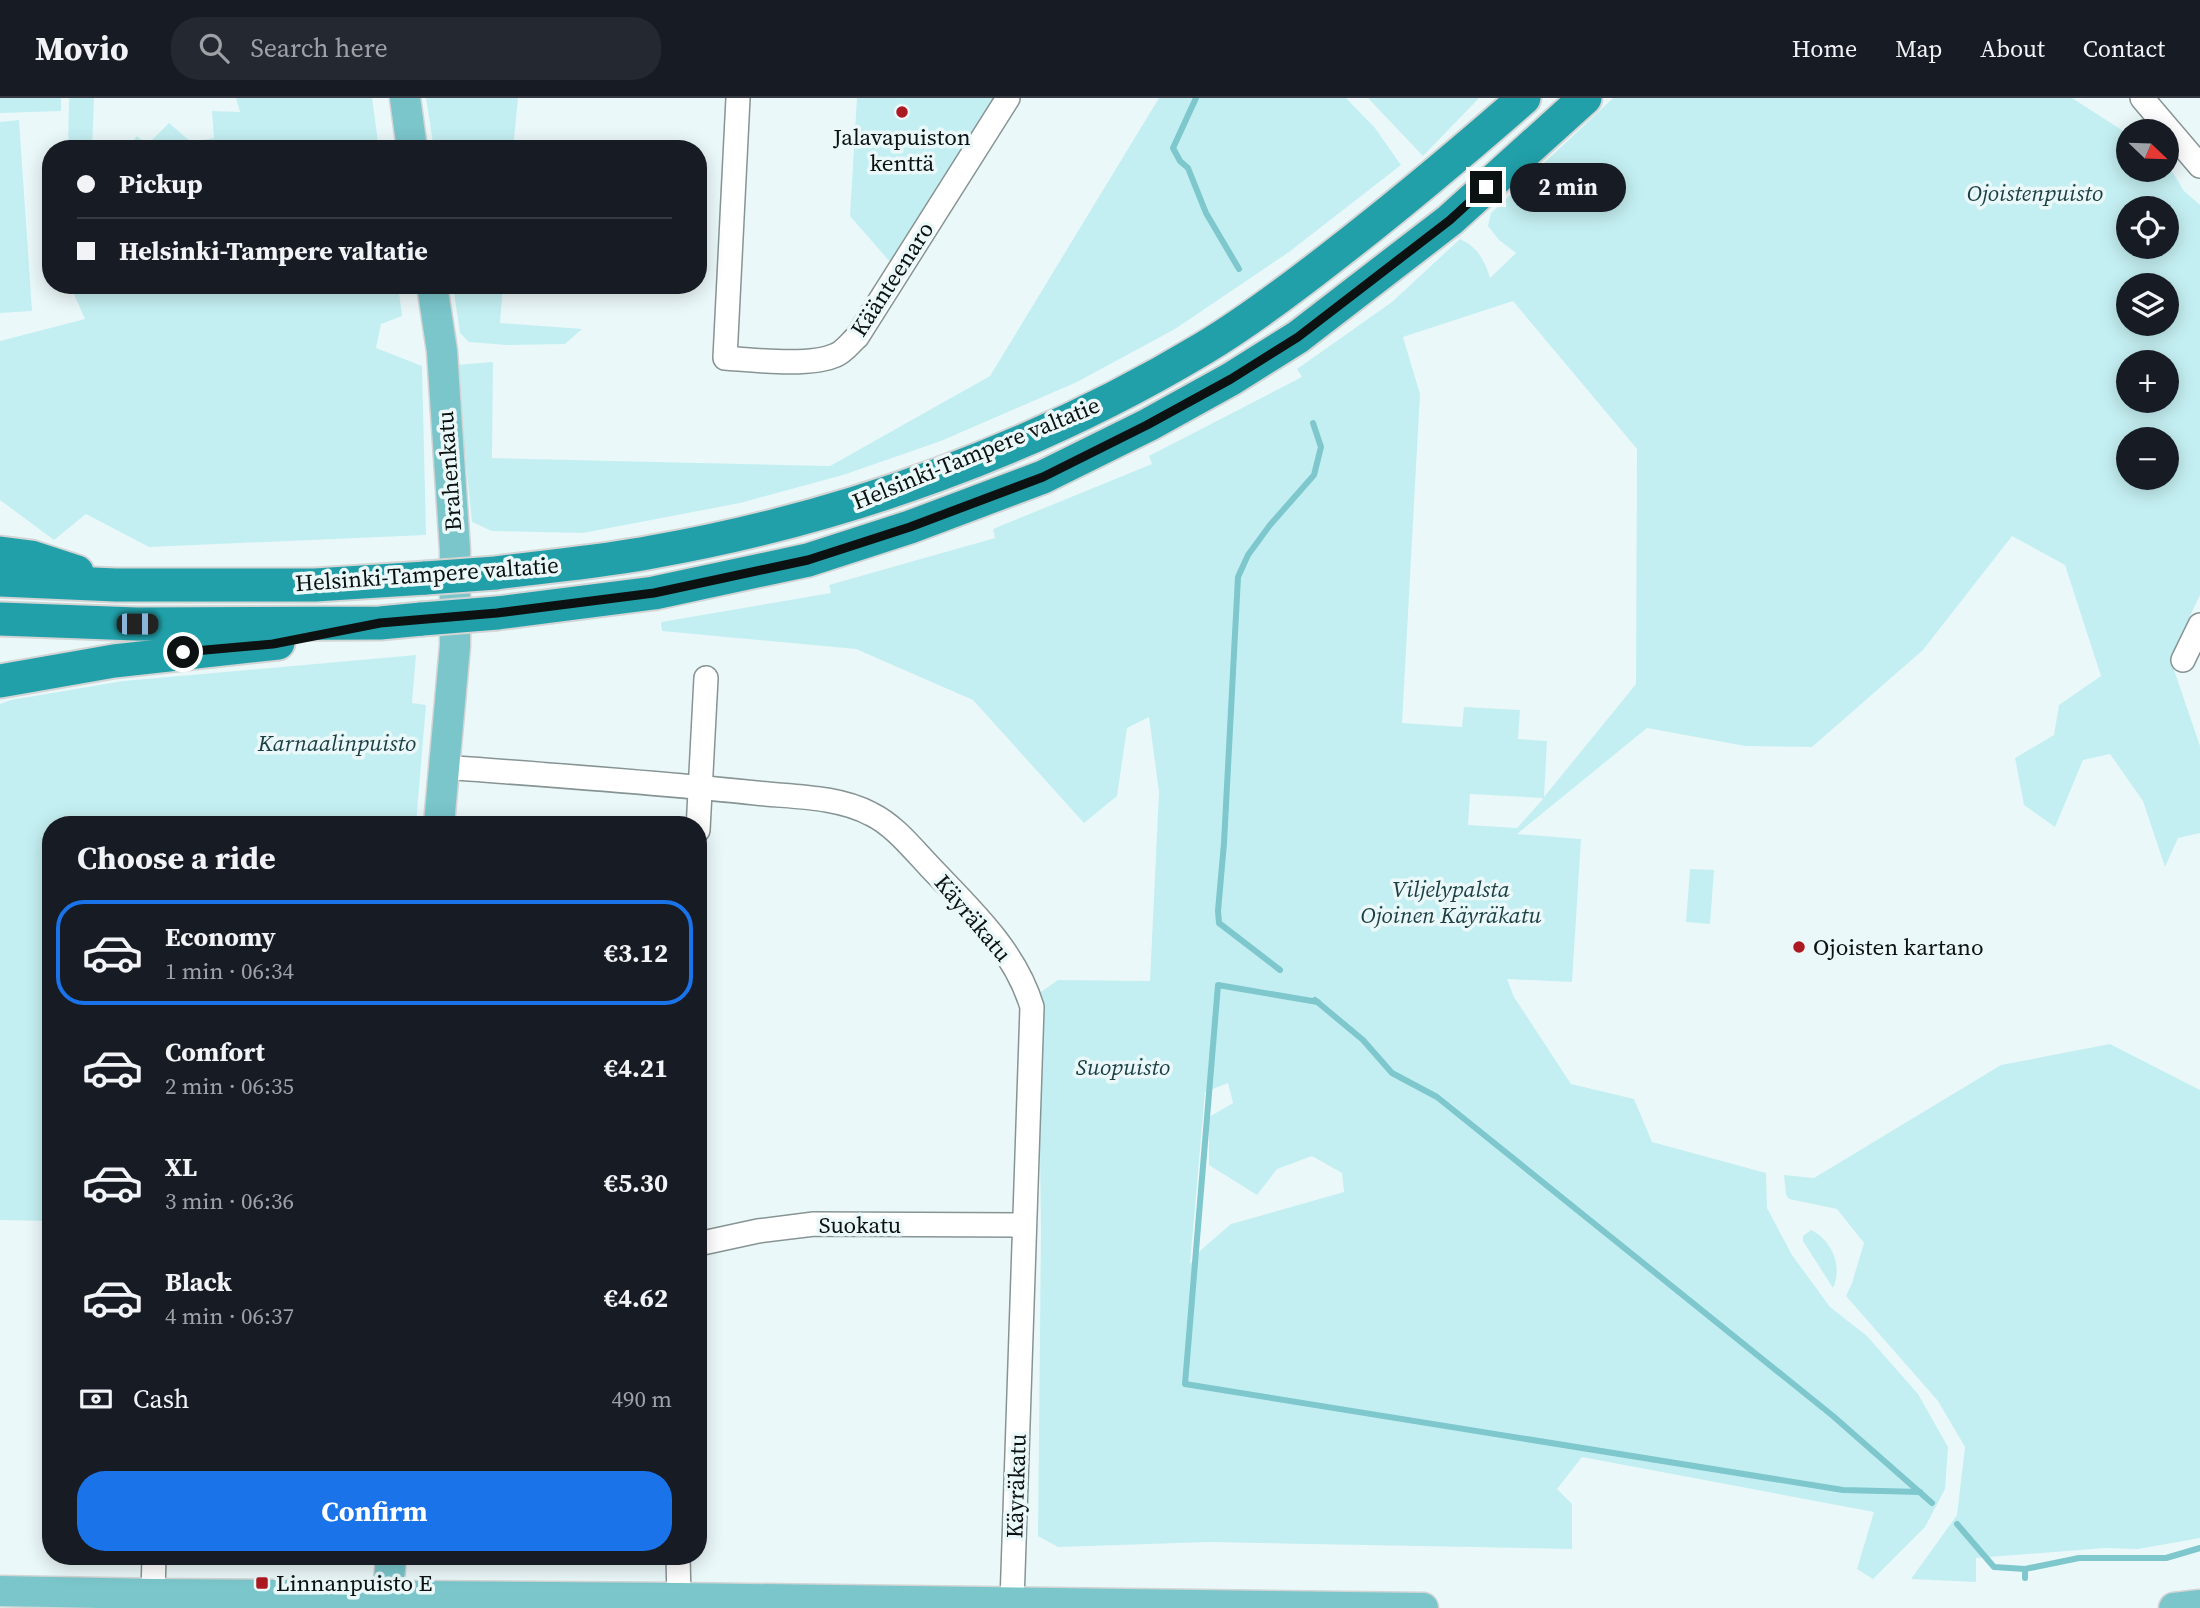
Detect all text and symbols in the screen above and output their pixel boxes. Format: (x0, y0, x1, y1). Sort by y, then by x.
search box (171, 17, 661, 80)
text: Movio (35, 26, 129, 71)
icon: search (195, 29, 233, 67)
text: Search here (251, 30, 388, 66)
text: Home (1792, 32, 1857, 65)
text: Map (1895, 32, 1942, 65)
text: About (1980, 32, 2045, 65)
text: Contact (2083, 32, 2165, 65)
marker: Jalavapuiston kenttä (894, 104, 910, 120)
north arrow (2116, 119, 2179, 182)
map controls (2116, 119, 2179, 490)
place label: Jalavapuiston kenttä (832, 121, 971, 179)
callout: 2 min (1510, 162, 1626, 212)
text: Pickup (119, 166, 203, 202)
route end (1470, 171, 1502, 203)
text: 2 min (1538, 171, 1598, 203)
park label: Ojoistenpuisto (1967, 177, 2103, 209)
button: locate (2116, 196, 2179, 259)
street label: Käänteenaro (843, 215, 941, 343)
text: Helsinki-Tampere valtatie (119, 233, 428, 269)
button: layers (2116, 273, 2179, 336)
button: + (2116, 350, 2179, 413)
street label: Helsinki-Tampere valtatie (848, 389, 1104, 517)
street label: Brahenkatu (429, 410, 469, 532)
button: − (2116, 427, 2179, 490)
street label: Helsinki-Tampere valtatie (294, 549, 560, 599)
car (117, 614, 159, 635)
route start (167, 636, 199, 668)
park label: Karnaalinpuisto (257, 727, 416, 759)
text: Choose a ride (77, 836, 276, 880)
street label: Käyräkatu (927, 868, 1019, 968)
park label: Viljelypalsta Ojoinen Käyräkatu (1361, 873, 1541, 931)
text: Economy (165, 919, 276, 955)
icon: car (81, 921, 144, 984)
place label: Ojoisten kartano (1813, 931, 1984, 963)
text: €3.12 (604, 935, 668, 971)
marker: Ojoisten kartano (1791, 939, 1807, 955)
text: 1 min · 06:34 (165, 955, 294, 987)
text: Comfort (165, 1034, 265, 1070)
icon: car (81, 1036, 144, 1099)
text: €4.21 (604, 1050, 668, 1086)
park label: Suopuisto (1076, 1051, 1170, 1083)
text: 2 min · 06:35 (165, 1070, 294, 1102)
text: XL (165, 1149, 197, 1185)
icon: car (81, 1151, 144, 1214)
text: €5.30 (604, 1165, 668, 1201)
text: 3 min · 06:36 (165, 1185, 294, 1217)
street label: Suokatu (819, 1209, 901, 1241)
text: Black (165, 1264, 232, 1300)
icon: car (81, 1266, 144, 1329)
text: €4.62 (604, 1280, 668, 1316)
text: 4 min · 06:37 (165, 1300, 294, 1332)
icon: cash (77, 1380, 115, 1418)
text: Cash (133, 1381, 189, 1417)
text: 490 m (611, 1383, 672, 1415)
street label: Käyräkatu (998, 1433, 1034, 1539)
button: Confirm (77, 1471, 672, 1551)
place label: Linnanpuisto E (276, 1567, 433, 1599)
marker: Linnanpuisto E (254, 1575, 270, 1591)

